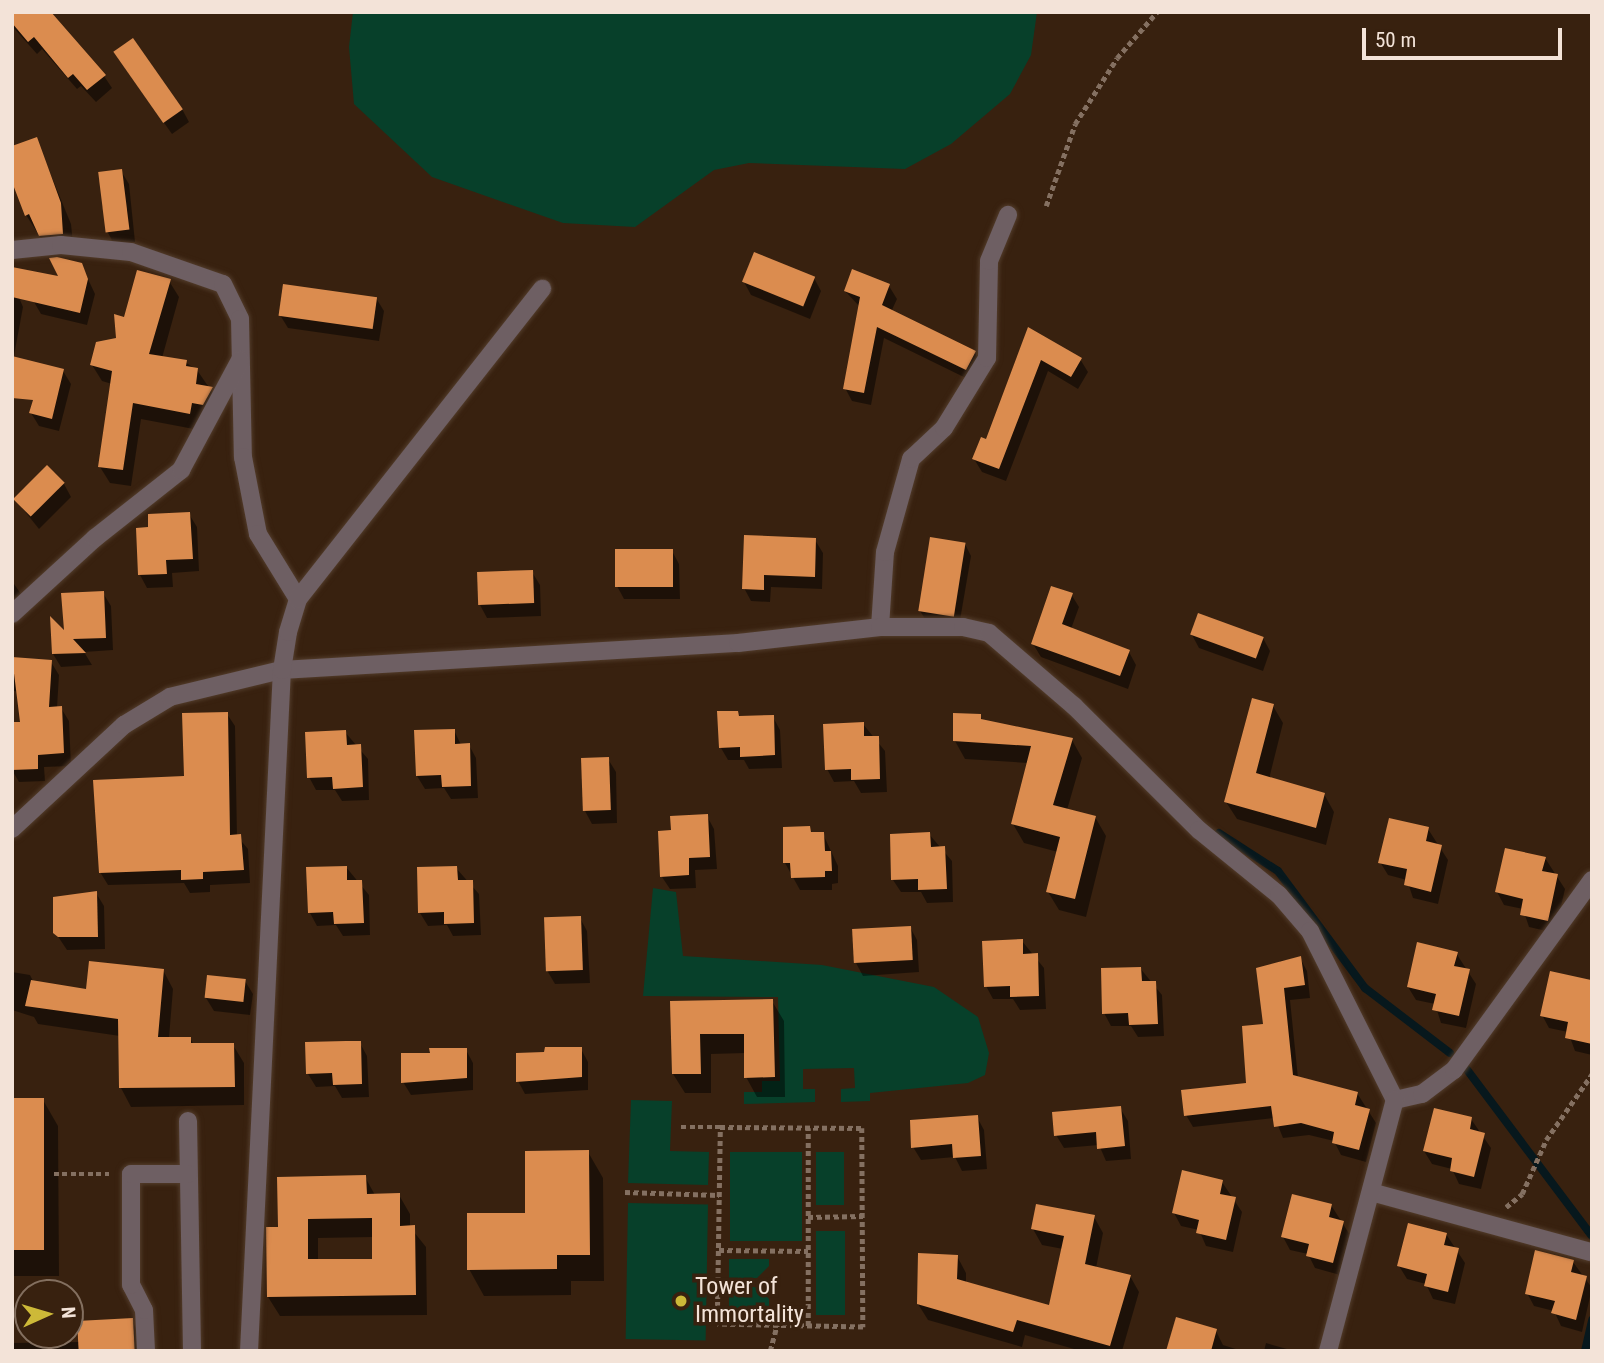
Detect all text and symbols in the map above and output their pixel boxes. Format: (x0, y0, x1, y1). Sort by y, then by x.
scale bar (1366, 14, 1566, 58)
text: 50 m (1375, 28, 1416, 52)
place label: Tower of Immortality (695, 1273, 804, 1329)
north arrow (14, 1279, 84, 1349)
marker: Tower of Immortality (673, 1293, 689, 1309)
text: N (57, 1306, 80, 1319)

